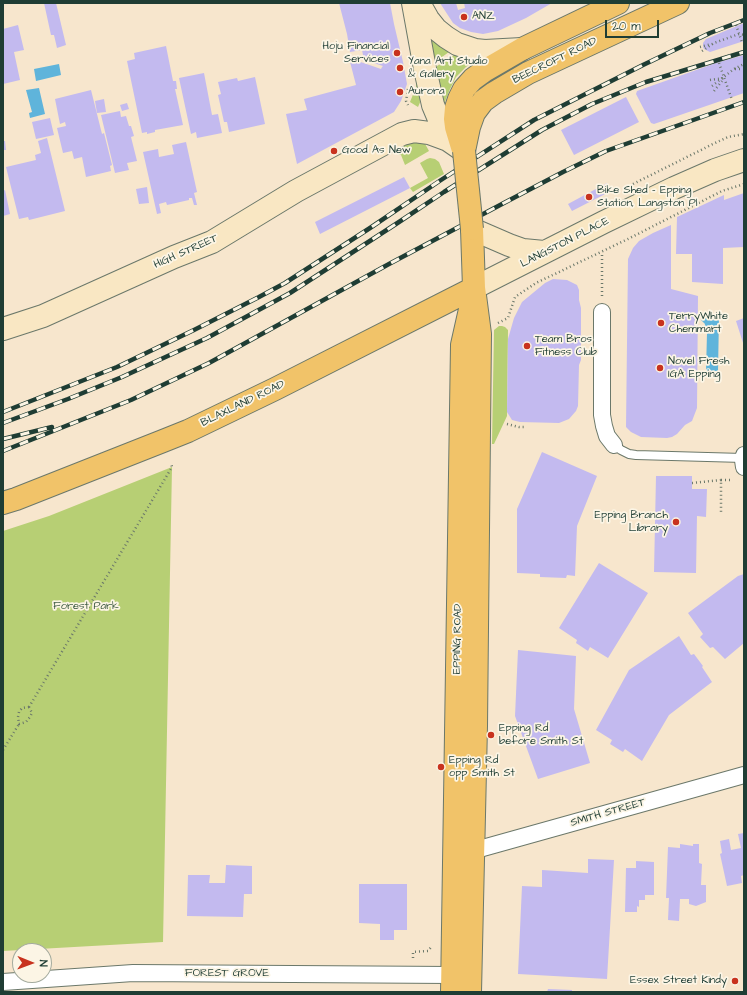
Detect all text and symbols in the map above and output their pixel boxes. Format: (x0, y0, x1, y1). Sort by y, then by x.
place label: ANZ (472, 10, 495, 24)
marker: ANZ (459, 12, 469, 22)
scale bar (607, 12, 661, 38)
text: 20 m (612, 18, 641, 35)
street label: BEECROFT ROAD (511, 35, 599, 87)
place label: Hoju Financial Services (322, 40, 389, 66)
marker: Hoju Financial Services (392, 48, 402, 58)
place label: Yana Art Studio & Gallery (408, 55, 488, 81)
marker: Yana Art Studio & Gallery (395, 63, 405, 73)
place label: Aurora (408, 85, 445, 99)
marker: Aurora (395, 87, 405, 97)
place label: Good As New (342, 144, 411, 158)
marker: Good As New (329, 146, 339, 156)
place label: Bike Shed - Epping Station, Langston Pl (597, 184, 697, 210)
marker: Bike Shed - Epping Station, Langston Pl (584, 192, 594, 202)
street label: LANGSTON PLACE (518, 215, 612, 271)
street label: HIGH STREET (152, 232, 220, 272)
place label: TerryWhite Chemmart (669, 310, 728, 336)
marker: TerryWhite Chemmart (656, 318, 666, 328)
place label: Team Bros Fitness Club (535, 333, 597, 359)
marker: Team Bros Fitness Club (522, 341, 532, 351)
place label: Novel Fresh IGA Epping (668, 355, 729, 381)
marker: Novel Fresh IGA Epping (655, 363, 665, 373)
street label: BLAXLAND ROAD (199, 378, 287, 430)
place label: Epping Branch Library (595, 509, 668, 535)
marker: Epping Branch Library (671, 517, 681, 527)
park label: Forest Park (53, 600, 119, 614)
street label: EPPING ROAD (451, 604, 465, 674)
place label: Epping Rd before Smith St (499, 722, 583, 748)
marker: Epping Rd before Smith St (486, 730, 496, 740)
place label: Epping Rd opp Smith St (449, 754, 515, 780)
marker: Epping Rd opp Smith St (436, 762, 446, 772)
street label: SMITH STREET (569, 796, 647, 830)
north arrow (12, 943, 52, 983)
text: N (36, 960, 51, 967)
street label: FOREST GROVE (185, 967, 269, 981)
place label: Essex Street Kindy (630, 974, 727, 988)
marker: Essex Street Kindy (730, 976, 740, 986)

